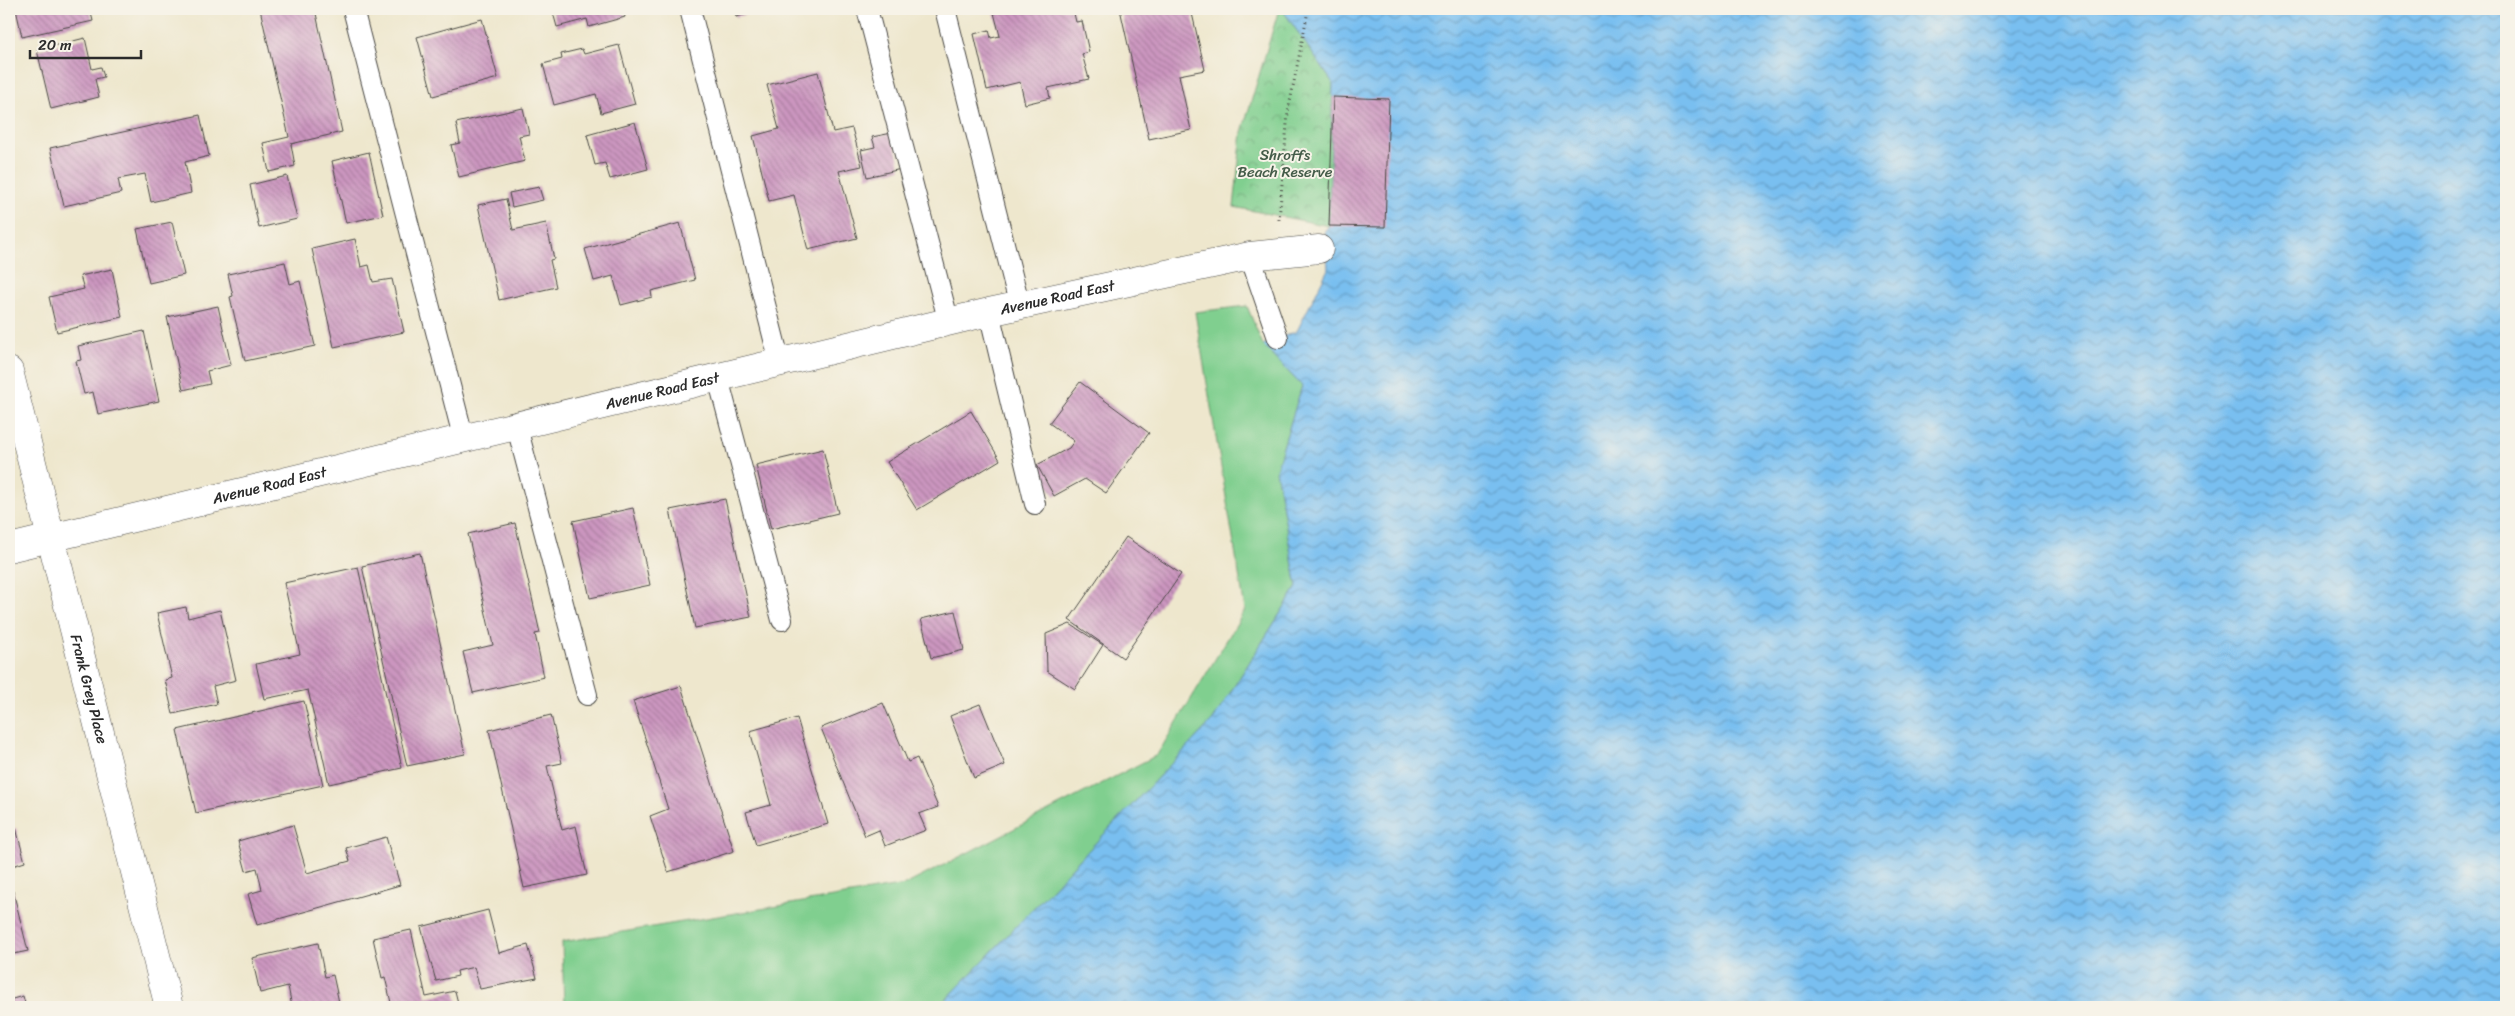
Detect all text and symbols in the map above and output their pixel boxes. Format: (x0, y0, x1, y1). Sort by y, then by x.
scale bar (30, 28, 141, 60)
text: 20 m (38, 32, 72, 58)
park label: Shroffs Beach Reserve (1238, 142, 1333, 185)
street label: Avenue Road East (997, 272, 1118, 322)
street label: Avenue Road East (602, 364, 723, 417)
street label: Avenue Road East (209, 459, 330, 512)
street label: Frank Grey Place (63, 631, 115, 747)

